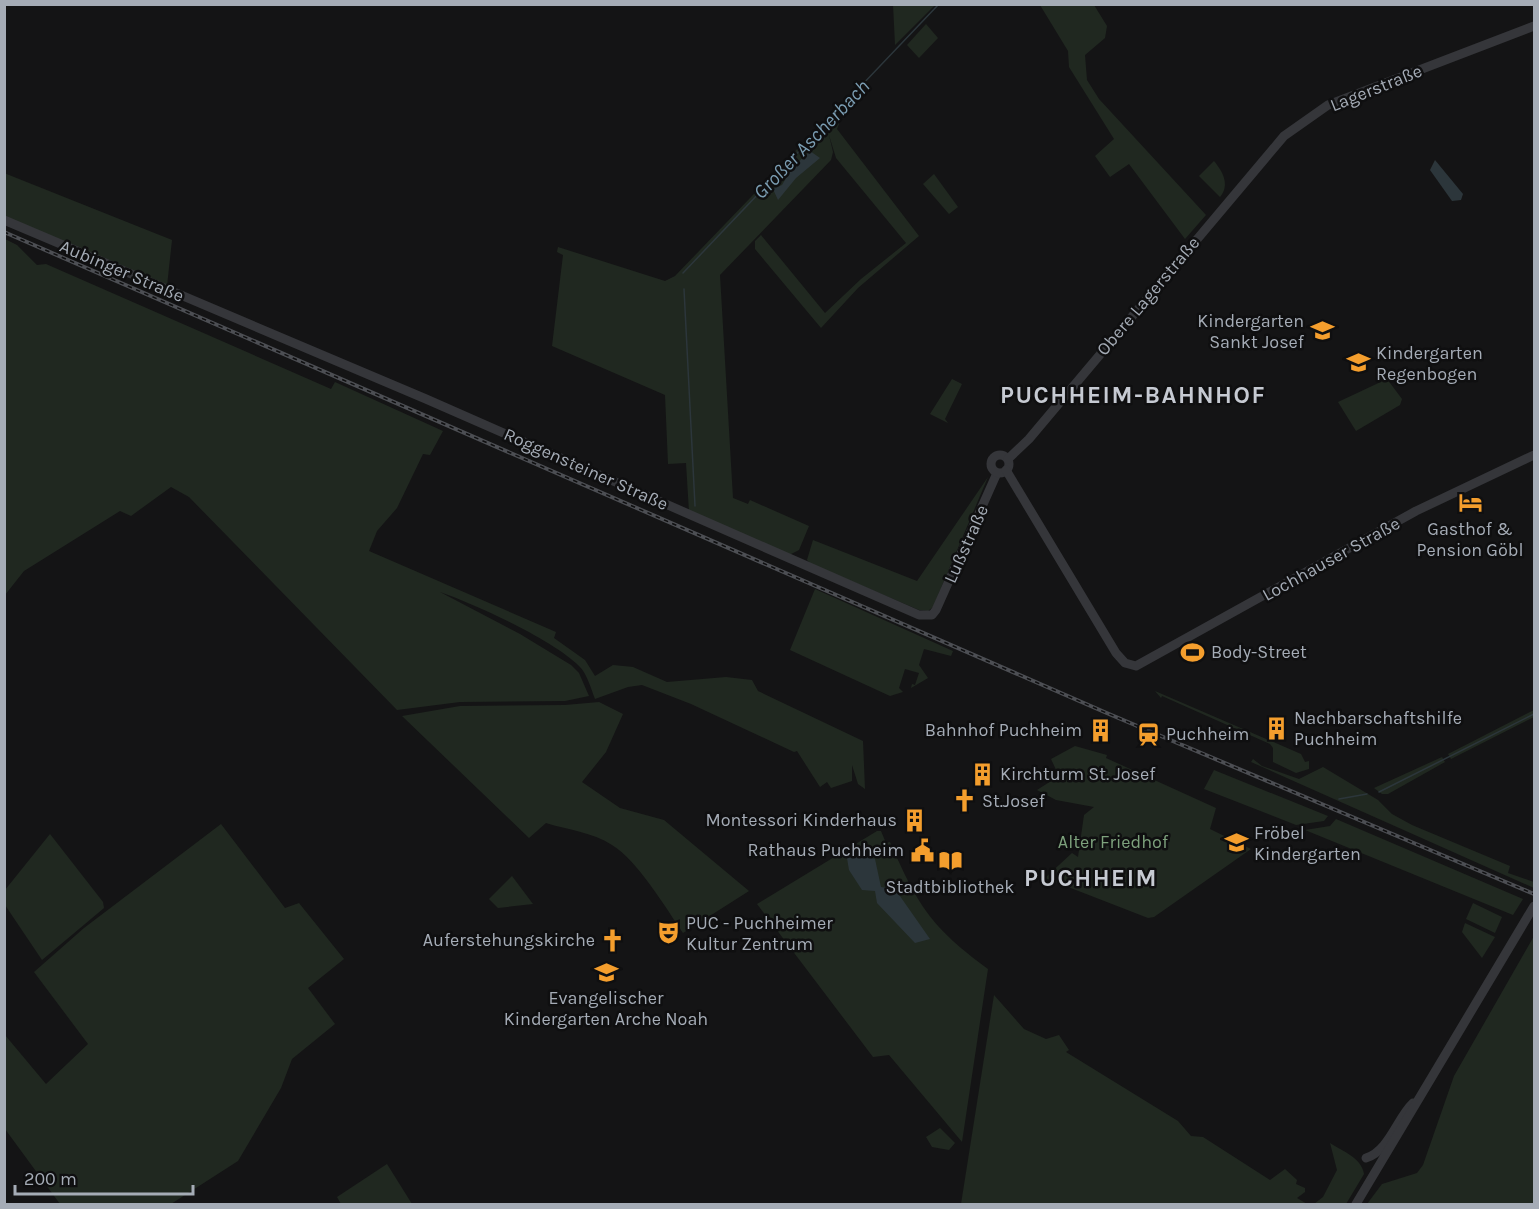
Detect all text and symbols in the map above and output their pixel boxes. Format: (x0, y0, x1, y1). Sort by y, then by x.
street label: Lagerstraße (1327, 60, 1425, 116)
water label: Großer Ascherbach (749, 75, 874, 204)
street label: Obere Lagerstraße (1092, 232, 1204, 360)
street label: Aubinger Straße (57, 235, 187, 307)
place label: Kindergarten Sankt Josef (1197, 310, 1305, 353)
school or university icon: Kindergarten Sankt Josef (1309, 318, 1335, 344)
place label: Kindergarten Regenbogen (1376, 342, 1483, 385)
school or university icon: Kindergarten Regenbogen (1345, 350, 1371, 376)
district label: PUCHHEIM-BAHNHOF (1000, 381, 1266, 409)
street label: Roggensteiner Straße (501, 423, 671, 515)
hotel icon: Gasthof & Pension Göbl (1457, 490, 1483, 516)
street label: Lußstraße (939, 501, 993, 587)
street label: Lochhauser Straße (1258, 512, 1404, 606)
place label: Gasthof & Pension Göbl (1416, 518, 1524, 561)
sports icon: Body-Street (1180, 639, 1206, 665)
place label: Body-Street (1211, 641, 1307, 663)
place label: Nachbarschaftshilfe Puchheim (1294, 707, 1462, 750)
building icon: Nachbarschaftshilfe Puchheim (1263, 715, 1289, 741)
building icon: Bahnhof Puchheim (1087, 717, 1113, 743)
place label: Bahnhof Puchheim (925, 719, 1082, 741)
station icon: Puchheim (1135, 721, 1161, 747)
place label: Puchheim (1166, 723, 1249, 745)
building icon: Kirchturm St. Josef (969, 761, 995, 787)
place label: Kirchturm St. Josef (1000, 763, 1156, 785)
church icon: St.Josef (951, 788, 977, 814)
place label: St.Josef (982, 790, 1046, 812)
building icon: Montessori Kinderhaus (902, 807, 928, 833)
place label: Montessori Kinderhaus (705, 809, 897, 831)
place label: Fröbel Kindergarten (1254, 822, 1361, 865)
school or university icon: Fröbel Kindergarten (1223, 830, 1249, 856)
park label: Alter Friedhof (1058, 831, 1169, 853)
public building icon: Rathaus Puchheim (909, 837, 935, 863)
place label: Rathaus Puchheim (748, 839, 904, 861)
library icon: Stadtbibliothek (937, 848, 963, 874)
district label: PUCHHEIM (1024, 864, 1158, 892)
place label: Stadtbibliothek (886, 876, 1014, 898)
place label: PUC - Puchheimer Kultur Zentrum (686, 912, 833, 955)
theatre icon: PUC - Puchheimer Kultur Zentrum (655, 920, 681, 946)
church icon: Auferstehungskirche (600, 927, 626, 953)
place label: Auferstehungskirche (423, 929, 595, 951)
school or university icon: Evangelischer Kindergarten Arche Noah (593, 959, 619, 985)
place label: Evangelischer Kindergarten Arche Noah (504, 987, 708, 1030)
scale bar (15, 1158, 194, 1196)
text: 200 m (24, 1168, 77, 1190)

